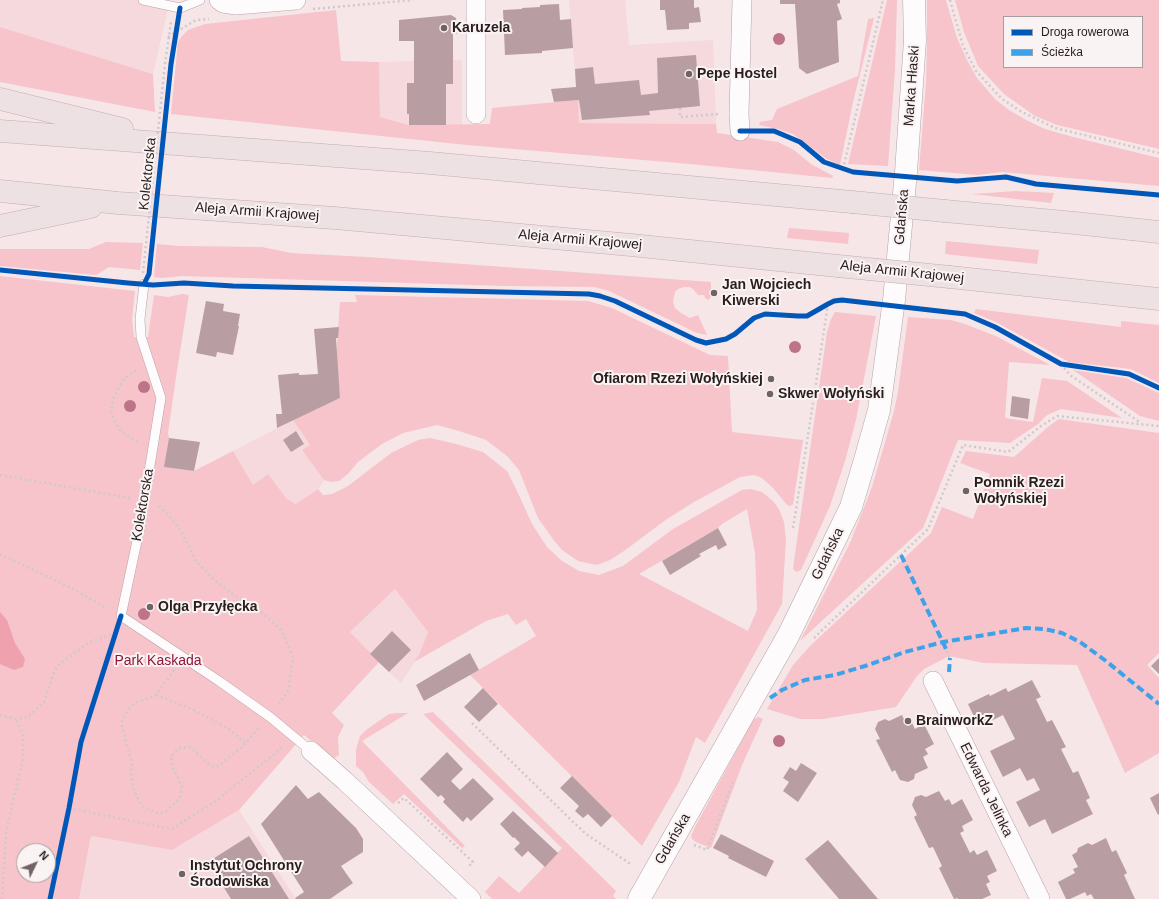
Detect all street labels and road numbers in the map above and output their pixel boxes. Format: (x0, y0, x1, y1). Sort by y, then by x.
street label: Marka Hłaski (901, 45, 923, 127)
street label: Kolektorska (136, 137, 160, 211)
street label: Gdańska (891, 188, 913, 246)
street label: Aleja Armii Krajowej (194, 199, 320, 225)
street label: Aleja Armii Krajowej (517, 226, 643, 254)
street label: Aleja Armii Krajowej (839, 257, 965, 287)
street label: Kolektorska (128, 468, 158, 542)
street label: Gdańska (808, 525, 848, 583)
street label: Edwarda Jelinka (956, 740, 1016, 840)
street label: Gdańska (652, 811, 694, 867)

